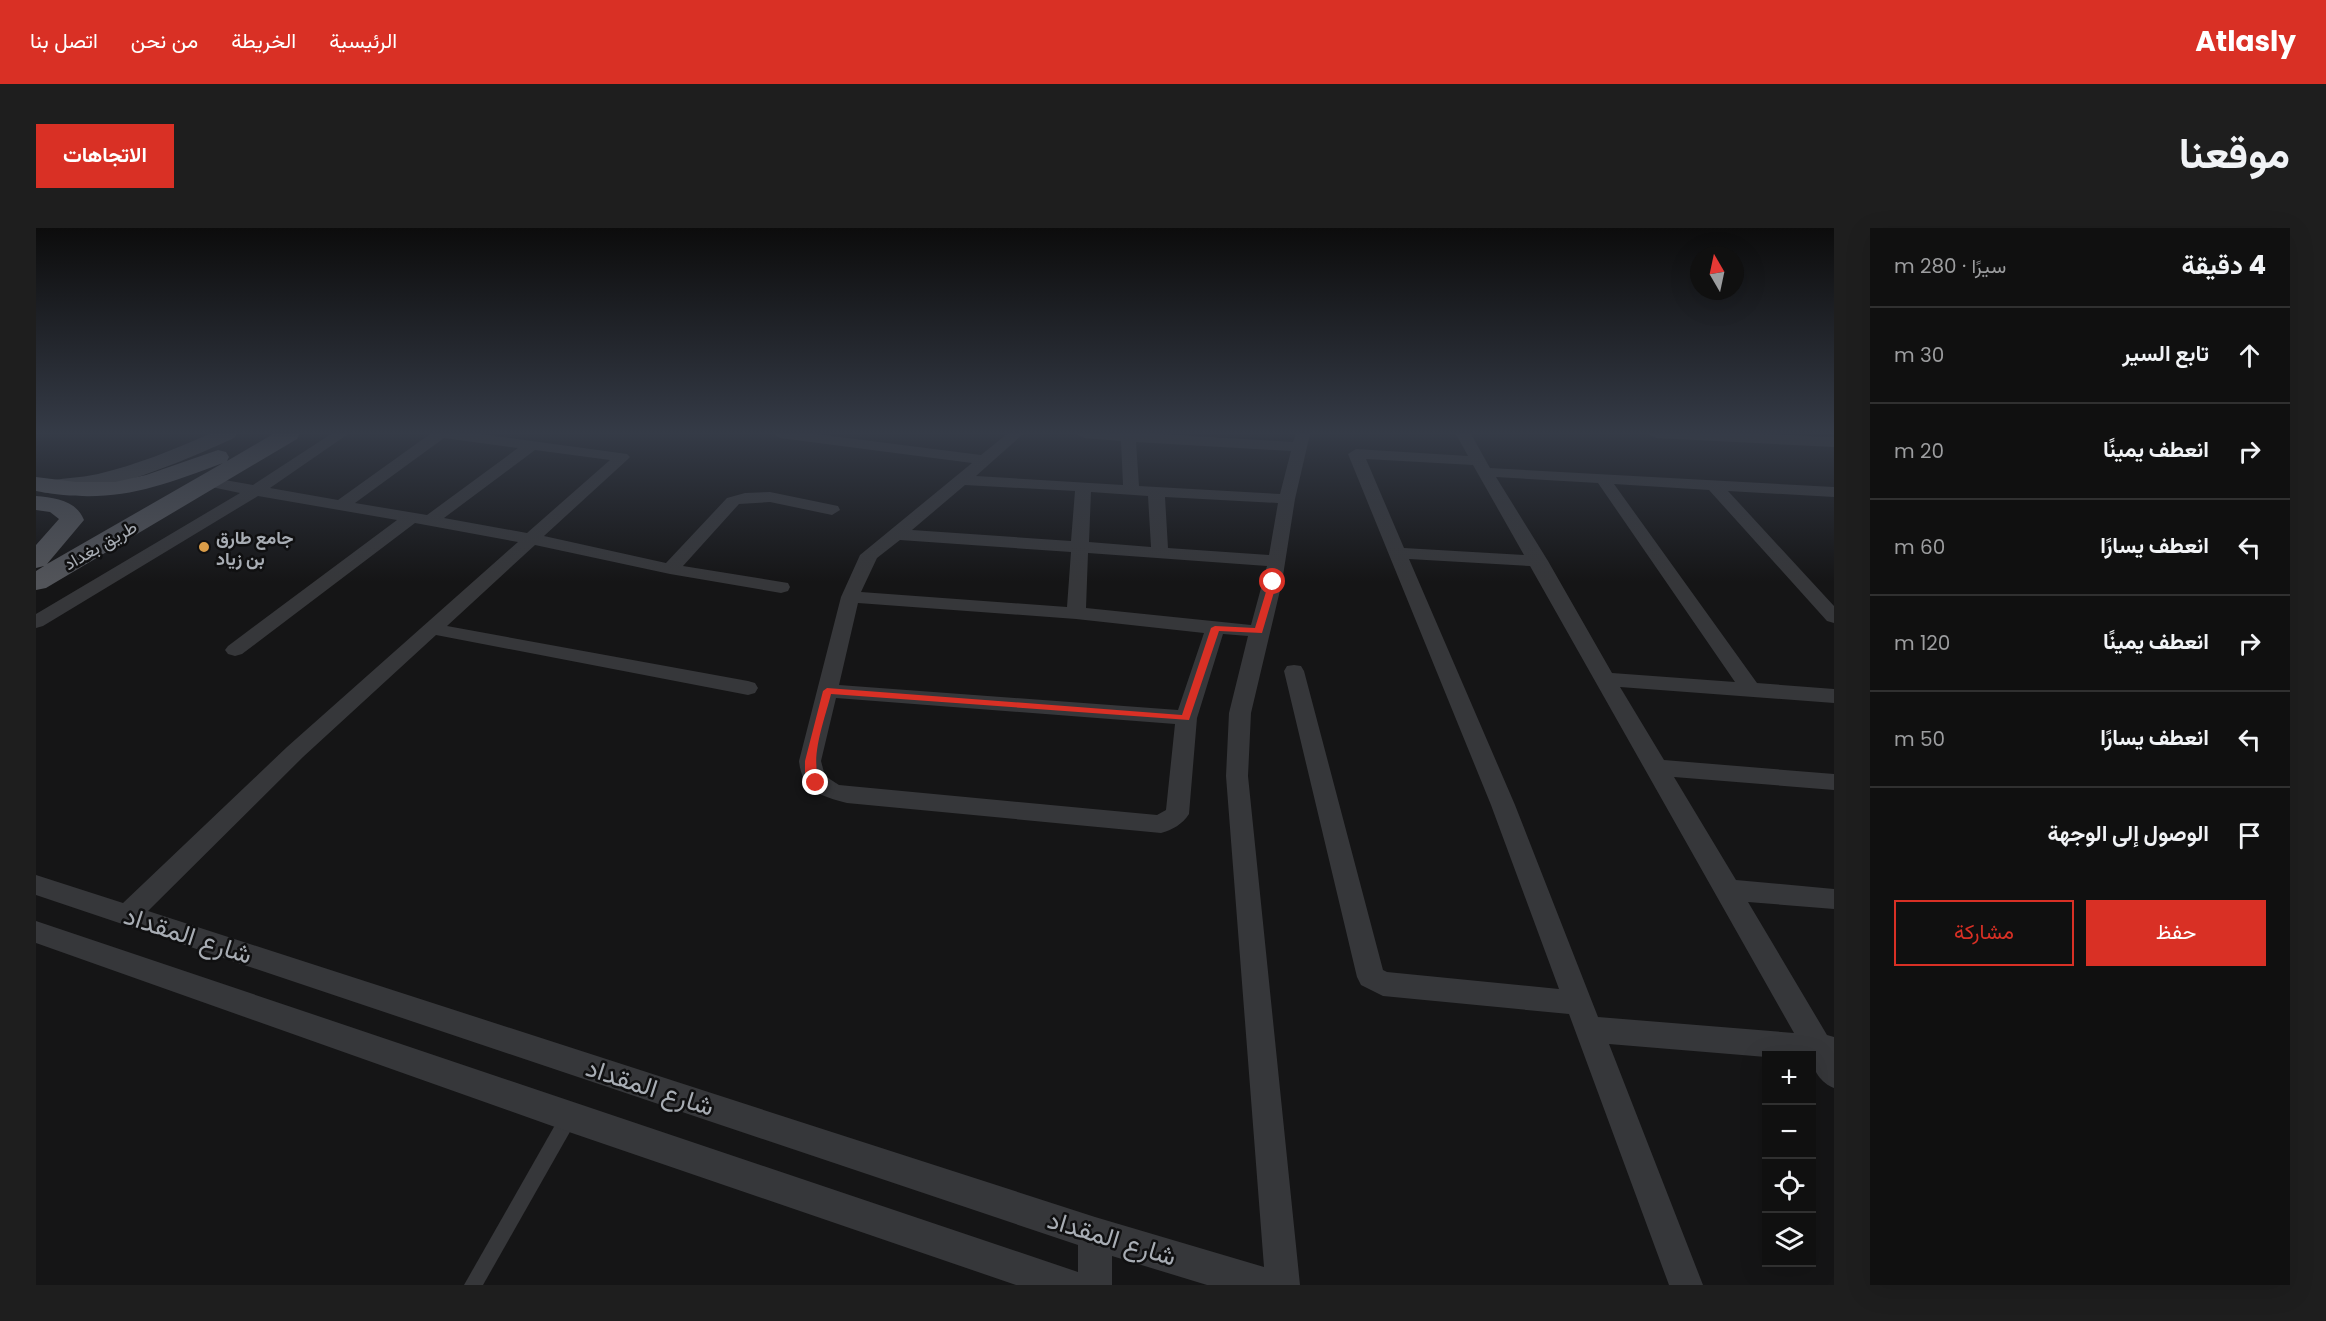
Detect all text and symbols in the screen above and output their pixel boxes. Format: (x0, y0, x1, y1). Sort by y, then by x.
text: Atlasly (2195, 22, 2296, 61)
text: اتصل بنا (30, 26, 98, 55)
text: من نحن (131, 26, 198, 55)
text: الخريطة (231, 26, 296, 55)
text: الرئيسية (329, 26, 397, 55)
button: الاتجاهات (36, 124, 174, 188)
text: موقعنا (2179, 124, 2290, 183)
north arrow (1690, 246, 1744, 300)
text: 4 دقيقة (2182, 247, 2266, 283)
text: سيرًا · 280 m (1894, 252, 2006, 280)
text: تابع السير (2122, 338, 2209, 369)
icon: ahead (2233, 339, 2266, 372)
text: 30 m (1894, 341, 1944, 369)
text: انعطف يمينًا (2103, 434, 2209, 465)
icon: right (2233, 435, 2266, 468)
text: 20 m (1894, 437, 1944, 465)
street label: طريق بغداد (59, 514, 141, 576)
place label: جامع طارق بن زياد (216, 525, 293, 571)
text: انعطف يسارًا (2100, 530, 2209, 561)
icon: left (2233, 531, 2266, 564)
text: 60 m (1894, 533, 1945, 561)
marker: جامع طارق بن زياد (197, 540, 211, 554)
route start (1259, 568, 1285, 594)
text: انعطف يمينًا (2103, 626, 2209, 657)
icon: right (2233, 627, 2266, 660)
text: 120 m (1894, 629, 1950, 657)
text: انعطف يسارًا (2100, 722, 2209, 753)
icon: left (2233, 723, 2266, 756)
text: 50 m (1894, 725, 1945, 753)
route end (802, 769, 828, 795)
text: الوصول إلى الوجهة (2048, 818, 2209, 849)
icon: arrive (2233, 819, 2266, 852)
street label: شارع المقداد (119, 897, 257, 973)
button: مشاركة (1894, 900, 2074, 966)
button: حفظ (2086, 900, 2266, 966)
street label: شارع المقداد (581, 1049, 719, 1125)
map controls (1762, 1051, 1816, 1267)
button: + (1762, 1051, 1816, 1105)
button: − (1762, 1105, 1816, 1159)
button: locate (1762, 1159, 1816, 1213)
street label: شارع المقداد (1043, 1201, 1181, 1275)
button: layers (1762, 1213, 1816, 1267)

